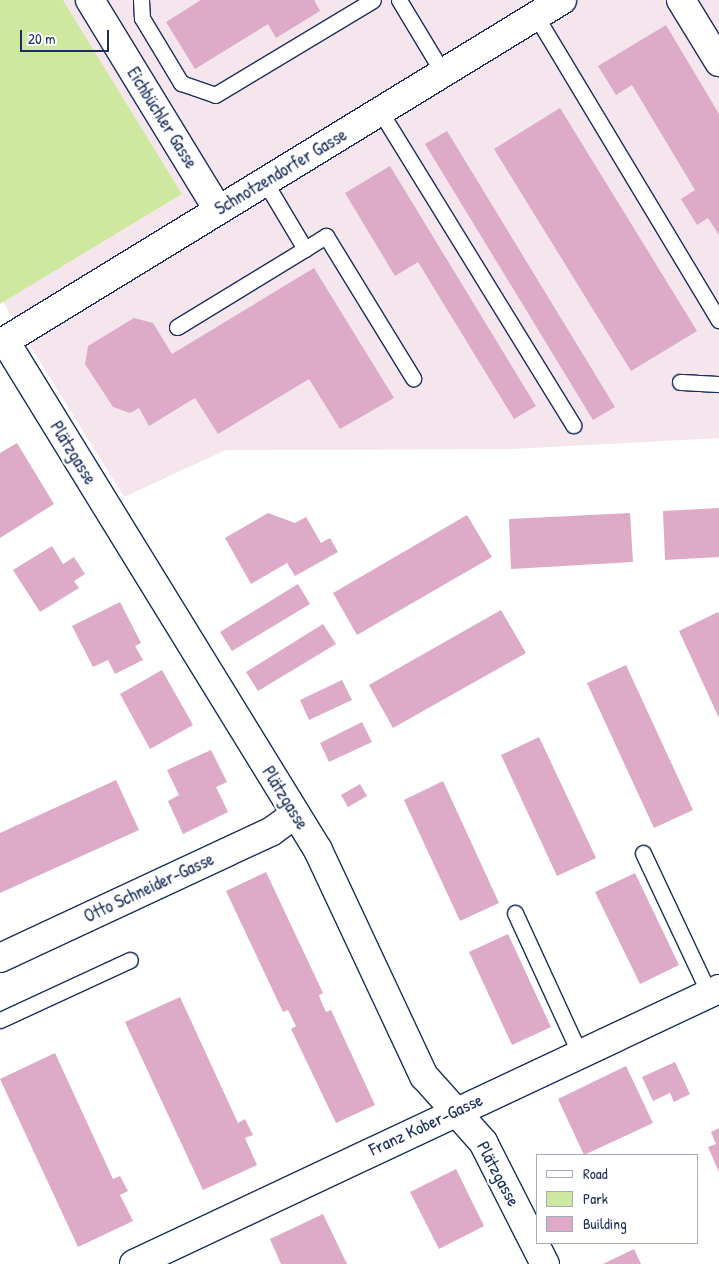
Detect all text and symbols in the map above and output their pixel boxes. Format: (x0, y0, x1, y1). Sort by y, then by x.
scale bar (22, 20, 111, 52)
text: 20 m (28, 28, 55, 49)
street label: Eichbüchler Gasse (122, 63, 202, 173)
street label: Schnotzendorfer Gasse (211, 124, 351, 220)
street label: Plätzgasse (45, 417, 101, 489)
street label: Plätzgasse (257, 762, 313, 834)
street label: Otto Schneider-Gasse (81, 848, 217, 928)
street label: Franz Kober-Gasse (366, 1089, 486, 1161)
street label: Plätzgasse (472, 1138, 524, 1210)
legend (536, 1154, 699, 1244)
text: Road (583, 1163, 608, 1184)
text: Park (583, 1188, 608, 1209)
text: Building (583, 1213, 627, 1234)

